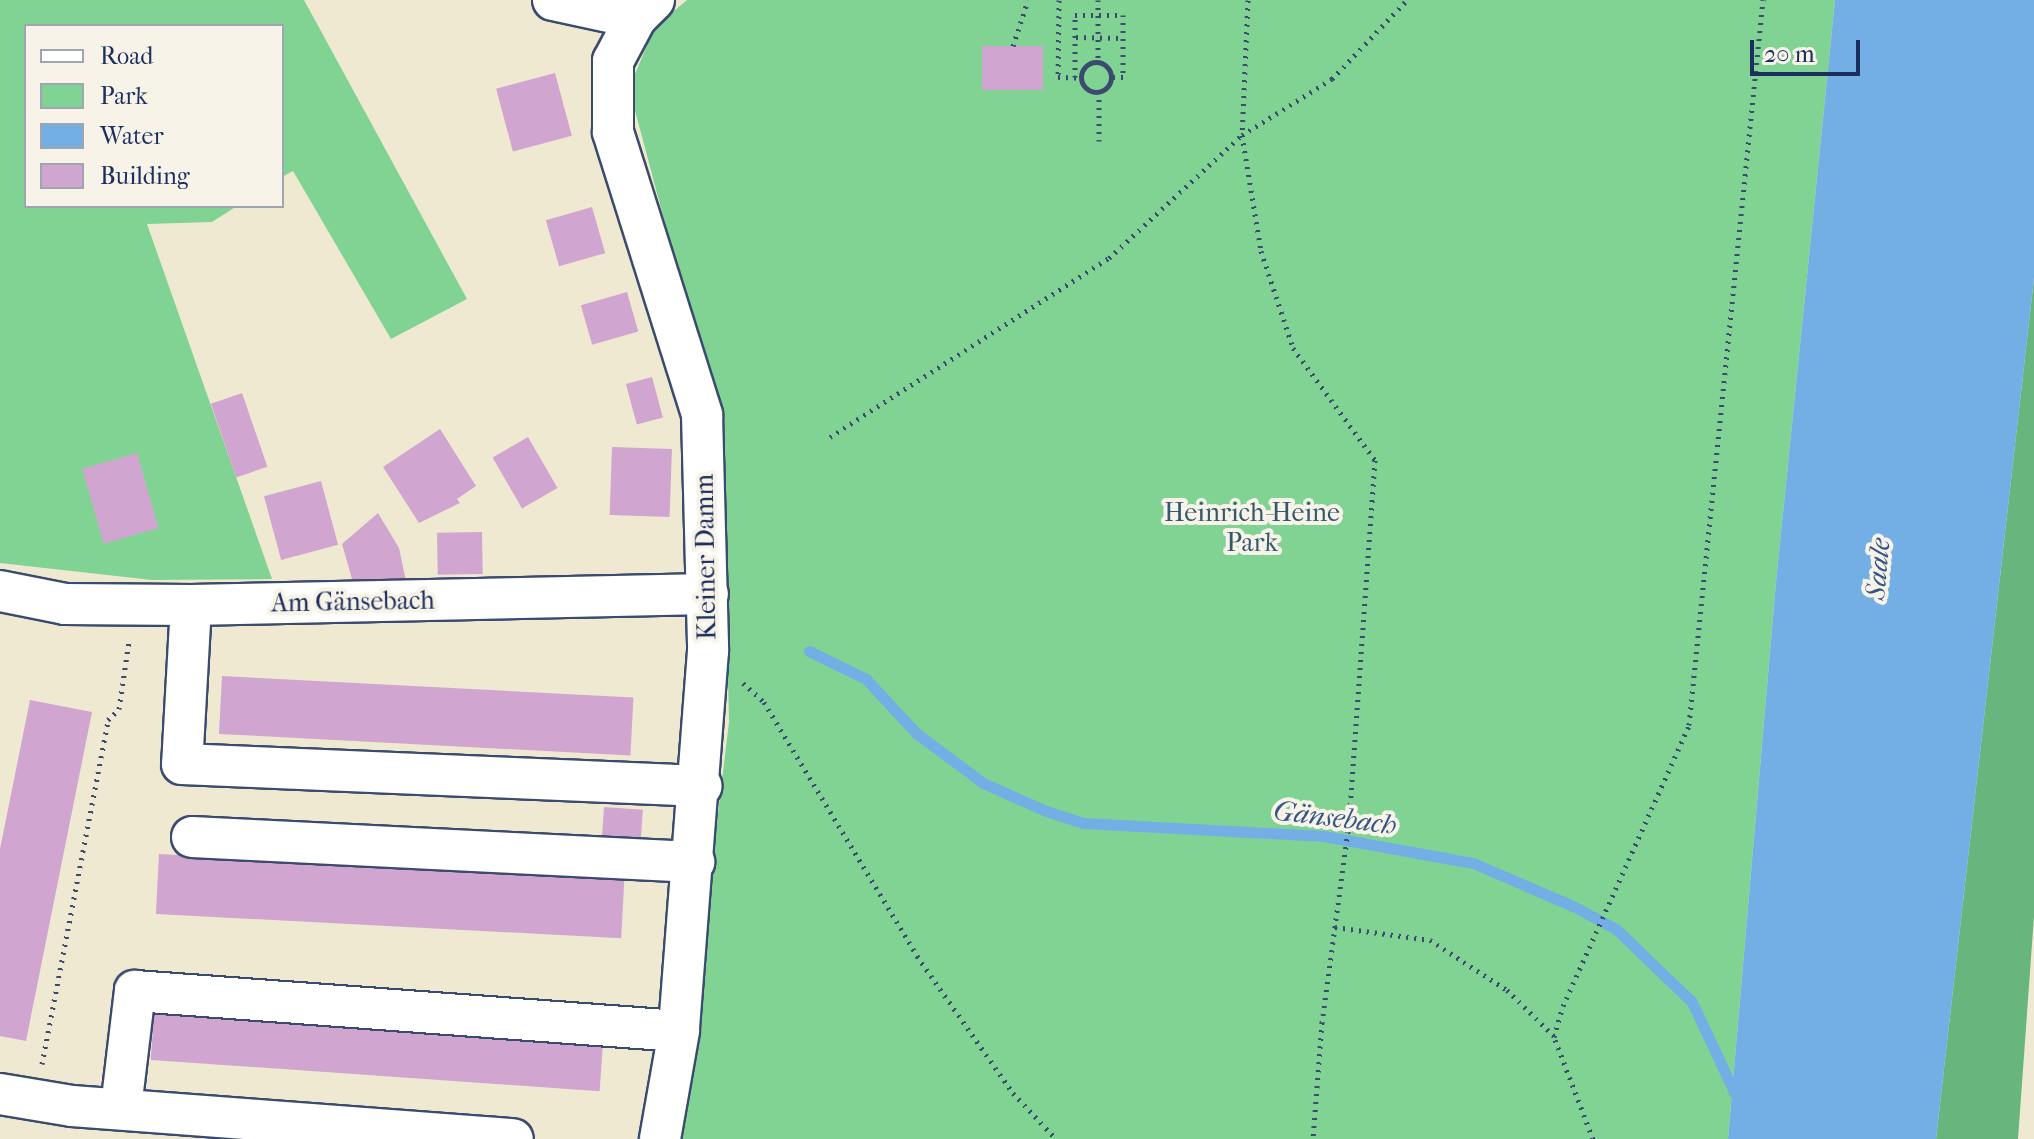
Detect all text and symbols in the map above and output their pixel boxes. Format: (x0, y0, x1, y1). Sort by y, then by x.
legend (24, 24, 284, 208)
scale bar (1754, 24, 1864, 74)
text: 20 m (1764, 40, 1815, 68)
text: Road (100, 42, 153, 70)
text: Park (100, 82, 148, 110)
text: Water (100, 122, 164, 150)
text: Building (100, 162, 190, 190)
street label: Kleiner Damm (689, 474, 723, 640)
park label: Heinrich-Heine Park (1164, 497, 1340, 558)
water label: Saale (1859, 537, 1897, 601)
street label: Am Gänsebach (271, 585, 435, 619)
water label: Gänsebach (1272, 794, 1398, 842)

